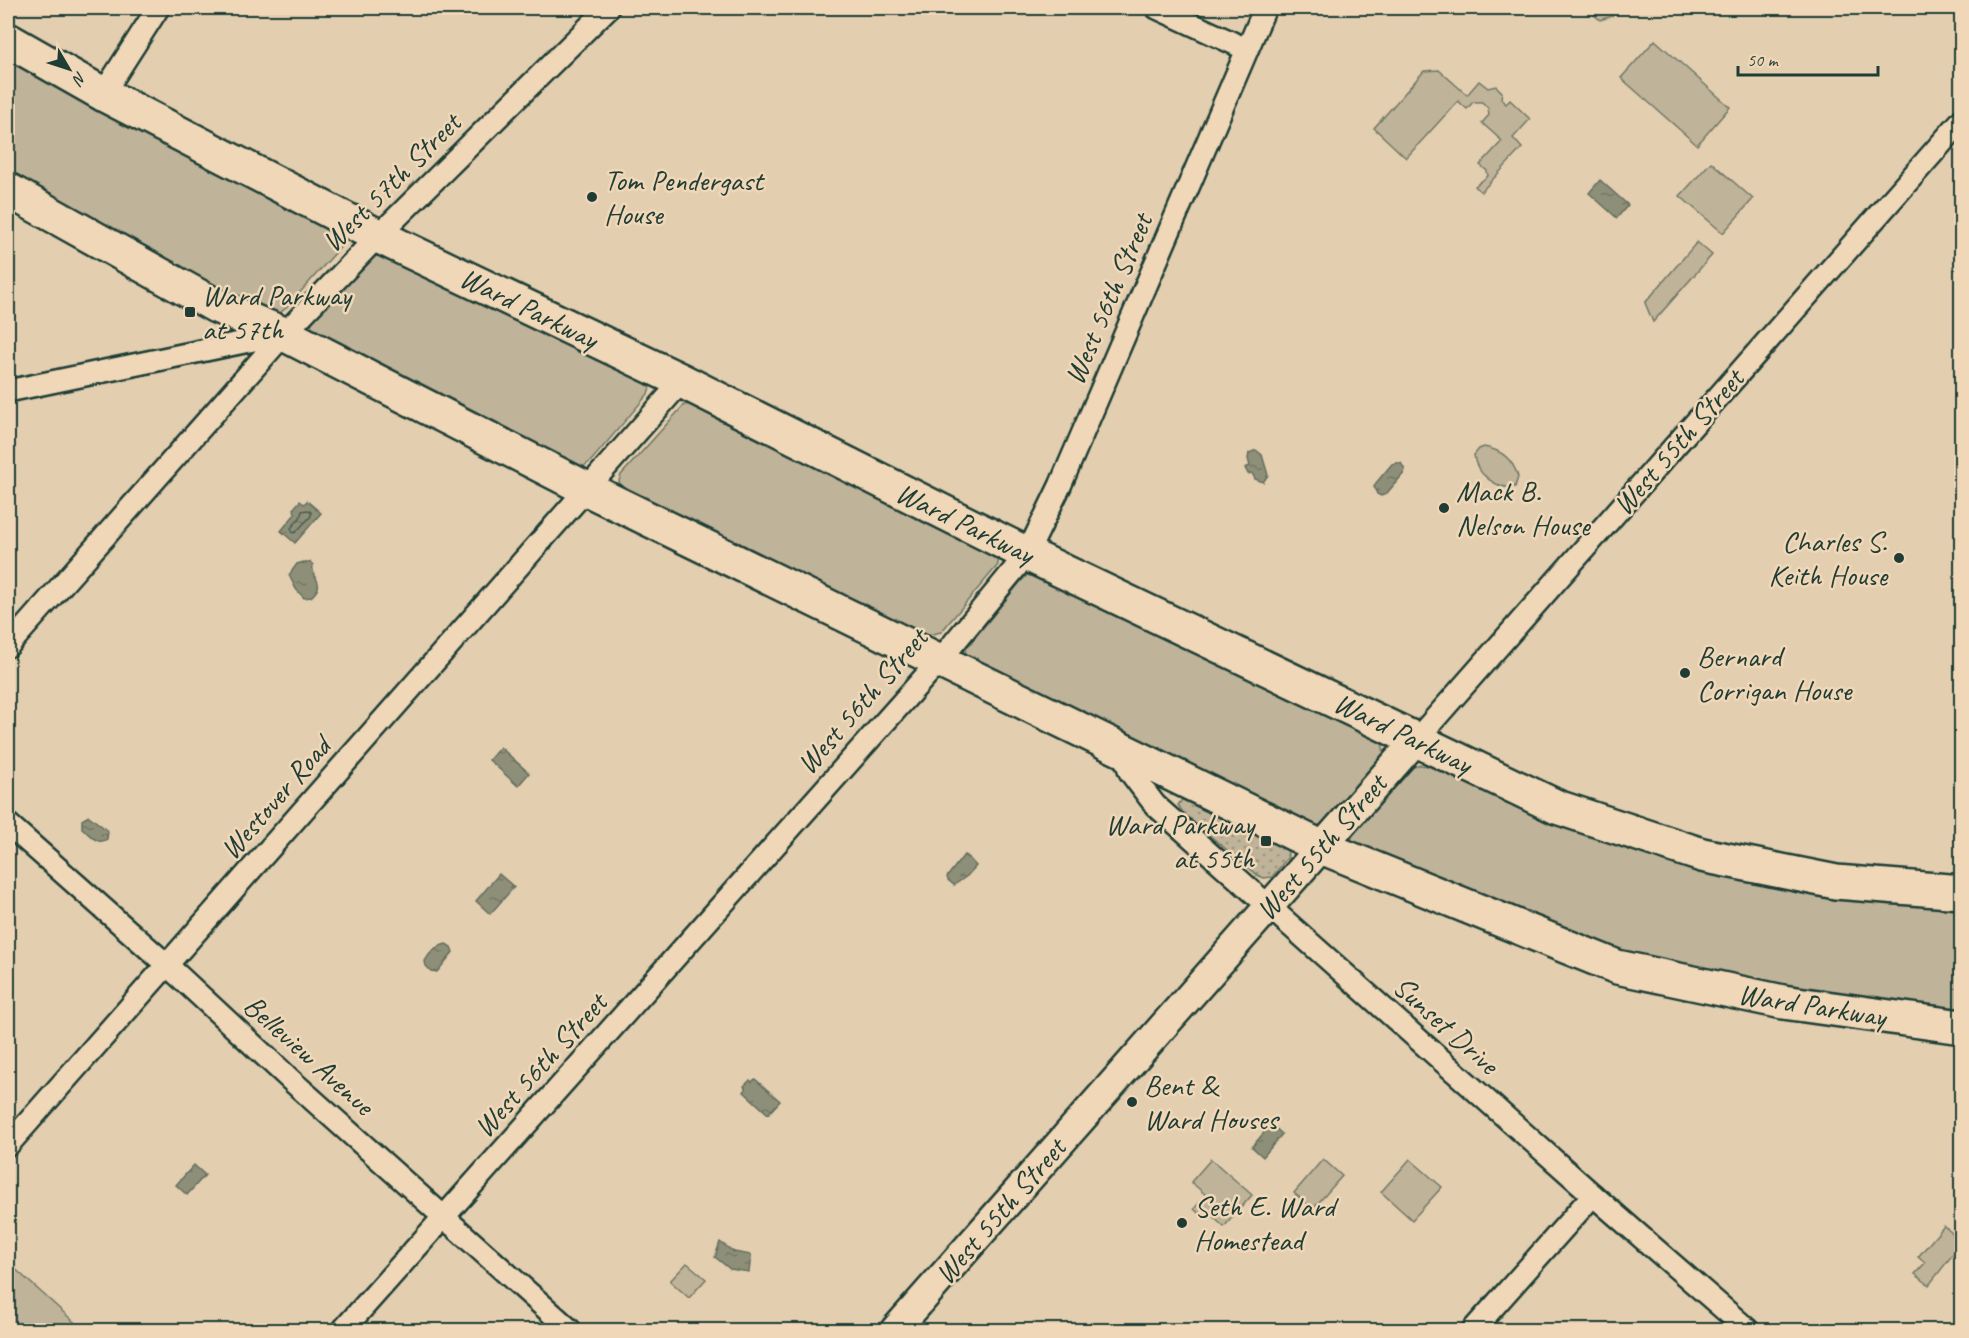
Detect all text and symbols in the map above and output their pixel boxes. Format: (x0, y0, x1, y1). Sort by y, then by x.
north arrow (39, 39, 99, 99)
scale bar (1738, 39, 1878, 77)
text: 50 m (1747, 49, 1780, 71)
text: N (67, 68, 91, 90)
street label: West 57th Street (313, 102, 471, 260)
place label: Tom Pendergast House (604, 161, 766, 233)
marker: Tom Pendergast House (585, 190, 599, 204)
street label: West 56th Street (1055, 205, 1162, 390)
street label: Ward Parkway (454, 258, 607, 359)
place label: Ward Parkway at 57th (202, 276, 354, 348)
marker: Ward Parkway at 57th (183, 305, 197, 319)
street label: West 55th Street (1604, 359, 1754, 523)
place label: Mack B. Nelson House (1456, 472, 1592, 544)
street label: Ward Parkway (890, 473, 1043, 574)
marker: Mack B. Nelson House (1437, 501, 1451, 515)
place label: Charles S. Keith House (1769, 522, 1889, 594)
marker: Charles S. Keith House (1892, 551, 1906, 565)
street label: West 56th Street (788, 618, 938, 782)
place label: Bernard Corrigan House (1697, 637, 1853, 709)
marker: Bernard Corrigan House (1678, 666, 1692, 680)
street label: Ward Parkway (1328, 683, 1481, 784)
street label: Westover Road (211, 726, 341, 867)
street label: West 55th Street (1247, 764, 1397, 928)
place label: Ward Parkway at 55th (1105, 805, 1257, 877)
marker: Ward Parkway at 55th (1259, 834, 1273, 848)
street label: Sunset Drive (1385, 968, 1508, 1084)
street label: Ward Parkway (1736, 975, 1891, 1036)
street label: West 56th Street (465, 983, 617, 1145)
street label: Belleview Avenue (236, 986, 384, 1125)
place label: Bent & Ward Houses (1144, 1066, 1280, 1138)
marker: Bent & Ward Houses (1125, 1095, 1139, 1109)
street label: West 55th Street (926, 1128, 1076, 1292)
place label: Seth E. Ward Homestead (1194, 1187, 1339, 1259)
marker: Seth E. Ward Homestead (1175, 1216, 1189, 1230)

